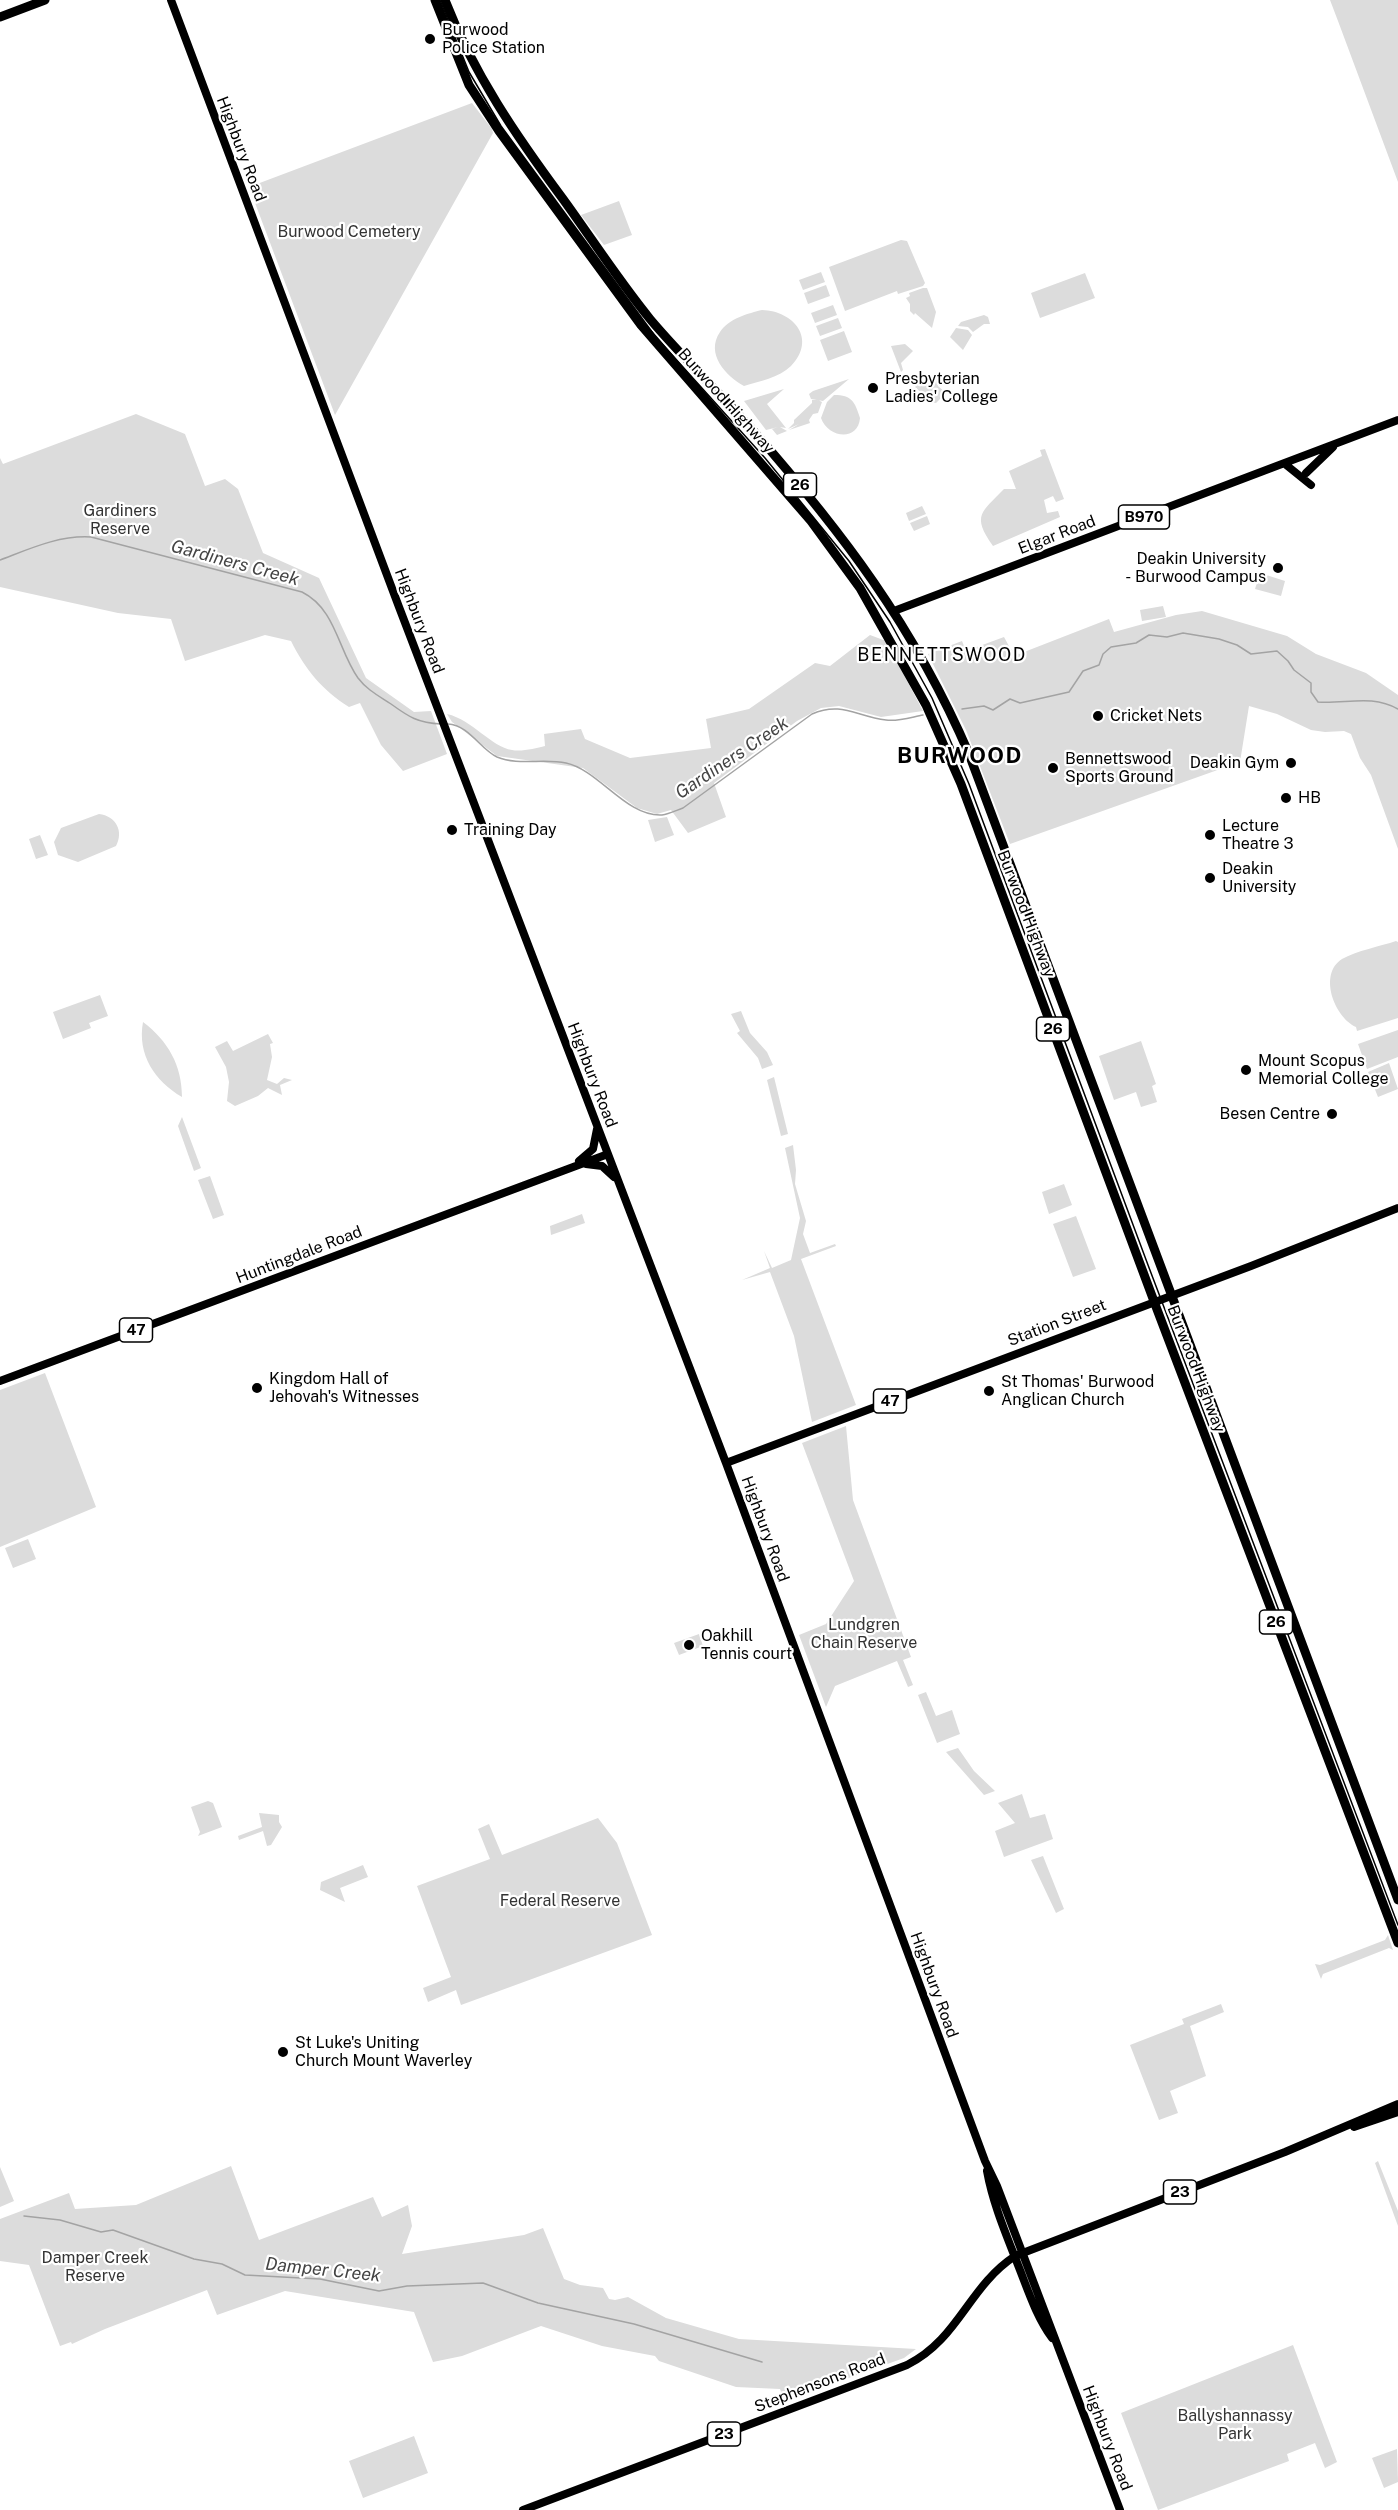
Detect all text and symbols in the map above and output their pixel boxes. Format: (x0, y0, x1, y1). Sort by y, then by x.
place label: Burwood Police Station (442, 20, 545, 58)
marker: Burwood Police Station (423, 32, 437, 46)
street label: Highbury Road (212, 94, 270, 204)
park label: Burwood Cemetery (277, 222, 421, 242)
street label: Burwood Highway (674, 344, 778, 458)
place label: Presbyterian Ladies' College (885, 369, 998, 407)
marker: Presbyterian Ladies' College (866, 381, 880, 395)
road number: 26 (784, 473, 816, 497)
park label: Gardiners Reserve (83, 501, 157, 539)
road number: B970 (1118, 505, 1170, 529)
street label: Elgar Road (1016, 511, 1098, 559)
water label: Gardiners Creek (169, 536, 301, 590)
place label: Deakin University - Burwood Campus (1125, 549, 1266, 587)
marker: Deakin University - Burwood Campus (1271, 561, 1285, 575)
street label: Highbury Road (390, 566, 448, 676)
district label: BENNETTSWOOD (857, 644, 1027, 666)
place label: Cricket Nets (1110, 706, 1202, 726)
marker: Cricket Nets (1091, 709, 1105, 723)
water label: Gardiners Creek (671, 712, 793, 804)
district label: BURWOOD (897, 743, 1023, 769)
place label: Bennettswood Sports Ground (1065, 749, 1174, 787)
place label: Deakin Gym (1190, 753, 1279, 773)
marker: Deakin Gym (1284, 756, 1298, 770)
marker: Bennettswood Sports Ground (1046, 761, 1060, 775)
place label: HB (1298, 788, 1321, 808)
marker: HB (1279, 791, 1293, 805)
place label: Lecture Theatre 3 (1222, 816, 1294, 854)
place label: Training Day (464, 820, 556, 840)
marker: Training Day (445, 823, 459, 837)
marker: Lecture Theatre 3 (1203, 828, 1217, 842)
street label: Burwood Highway (993, 848, 1059, 980)
place label: Deakin University (1222, 859, 1296, 897)
marker: Deakin University (1203, 871, 1217, 885)
road number: 26 (1036, 1017, 1070, 1041)
street label: Highbury Road (563, 1020, 621, 1130)
place label: Mount Scopus Memorial College (1258, 1051, 1389, 1089)
marker: Mount Scopus Memorial College (1239, 1063, 1253, 1077)
place label: Besen Centre (1220, 1104, 1320, 1124)
marker: Besen Centre (1325, 1107, 1339, 1121)
street label: Huntingdale Road (233, 1222, 365, 1288)
street label: Station Street (1005, 1295, 1109, 1351)
street label: Burwood Highway (1163, 1303, 1229, 1435)
road number: 47 (120, 1318, 152, 1342)
place label: Kingdom Hall of Jehovah's Witnesses (269, 1369, 419, 1407)
place label: St Thomas' Burwood Anglican Church (1001, 1372, 1154, 1410)
marker: Kingdom Hall of Jehovah's Witnesses (250, 1381, 264, 1395)
marker: St Thomas' Burwood Anglican Church (982, 1384, 996, 1398)
road number: 47 (874, 1389, 906, 1413)
street label: Highbury Road (737, 1474, 793, 1584)
road number: 26 (1260, 1610, 1292, 1634)
park label: Lundgren Chain Reserve (811, 1615, 917, 1653)
place label: Oakhill Tennis court (701, 1626, 792, 1664)
marker: Oakhill Tennis court (682, 1638, 696, 1652)
park label: Federal Reserve (500, 1891, 620, 1911)
street label: Highbury Road (906, 1930, 962, 2040)
place label: St Luke's Uniting Church Mount Waverley (295, 2033, 472, 2071)
marker: St Luke's Uniting Church Mount Waverley (276, 2045, 290, 2059)
road number: 23 (1164, 2180, 1196, 2204)
park label: Damper Creek Reserve (42, 2248, 148, 2286)
water label: Damper Creek (264, 2253, 382, 2287)
street label: Stephensons Road (752, 2349, 888, 2417)
street label: Highbury Road (1078, 2383, 1136, 2493)
park label: Ballyshannassy Park (1177, 2406, 1293, 2444)
road number: 23 (708, 2422, 740, 2446)

